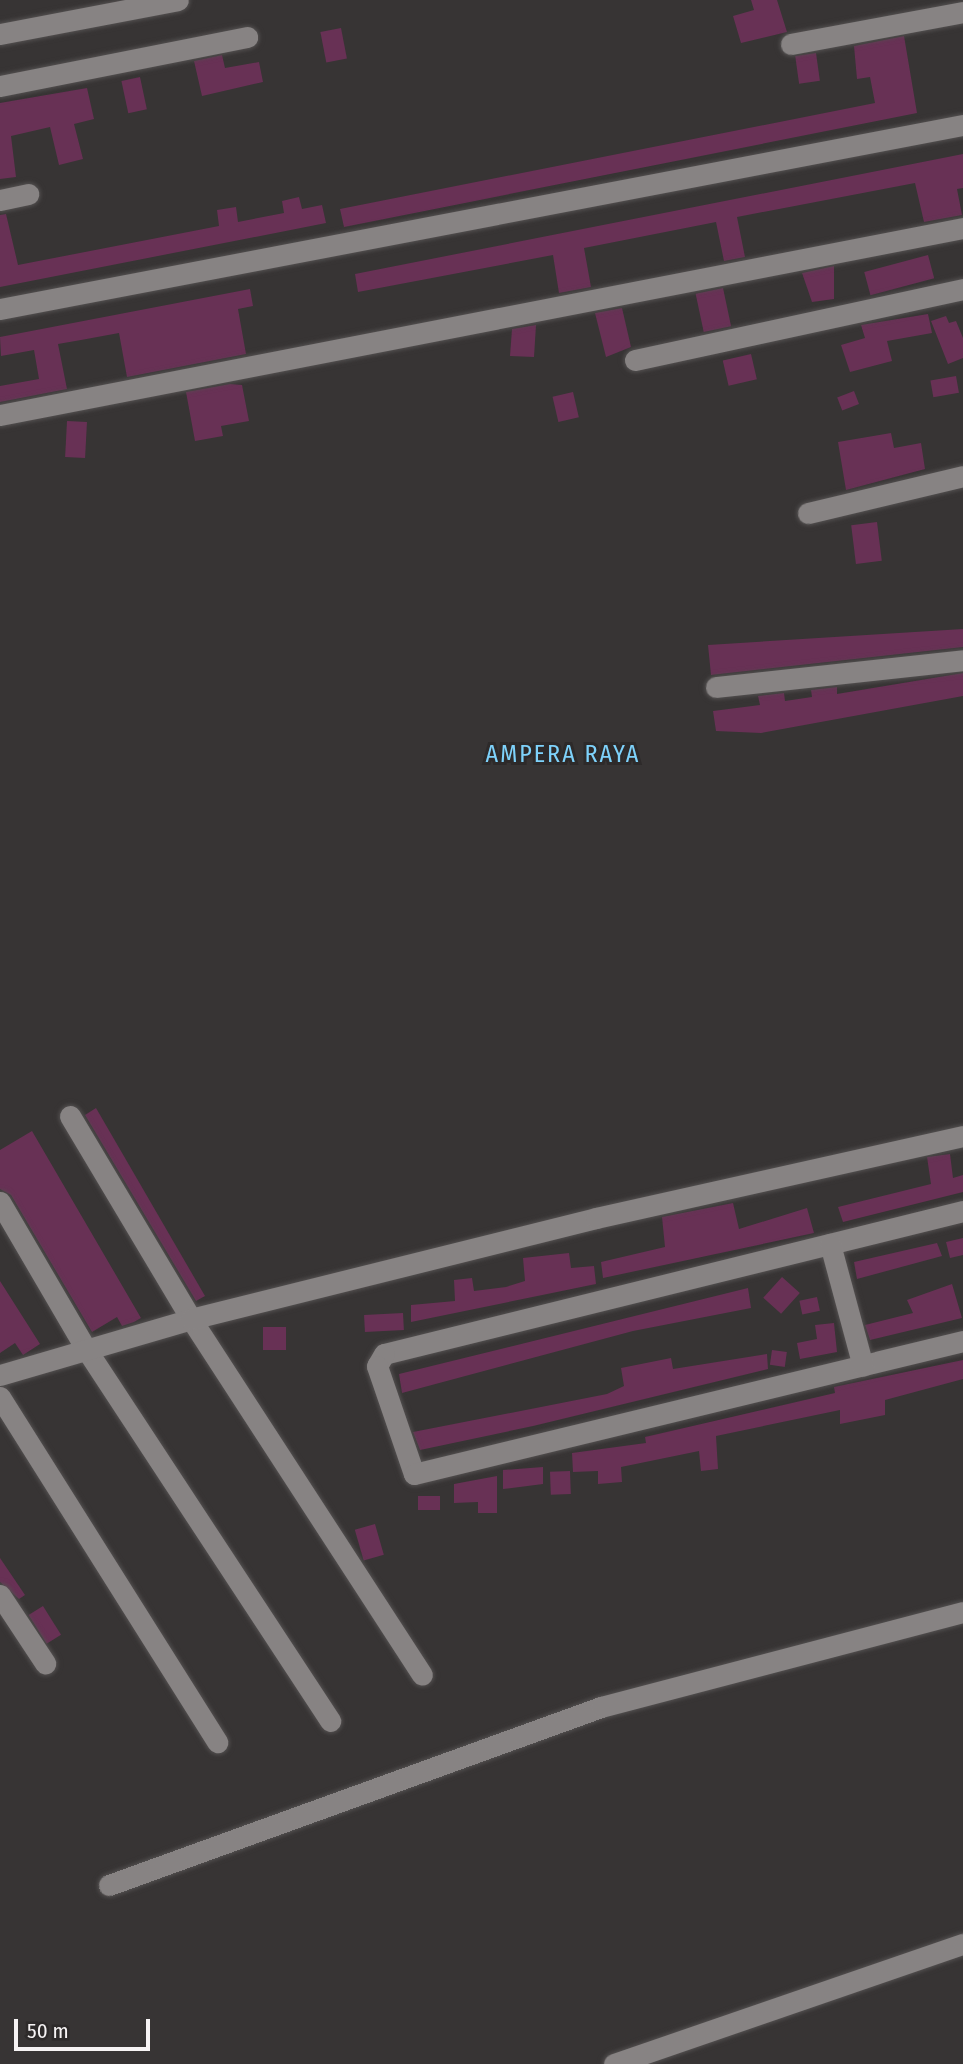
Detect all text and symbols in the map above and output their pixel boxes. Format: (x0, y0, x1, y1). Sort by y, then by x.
district label: AMPERA RAYA (487, 741, 639, 769)
scale bar (18, 2004, 154, 2048)
text: 50 m (27, 2018, 69, 2044)

